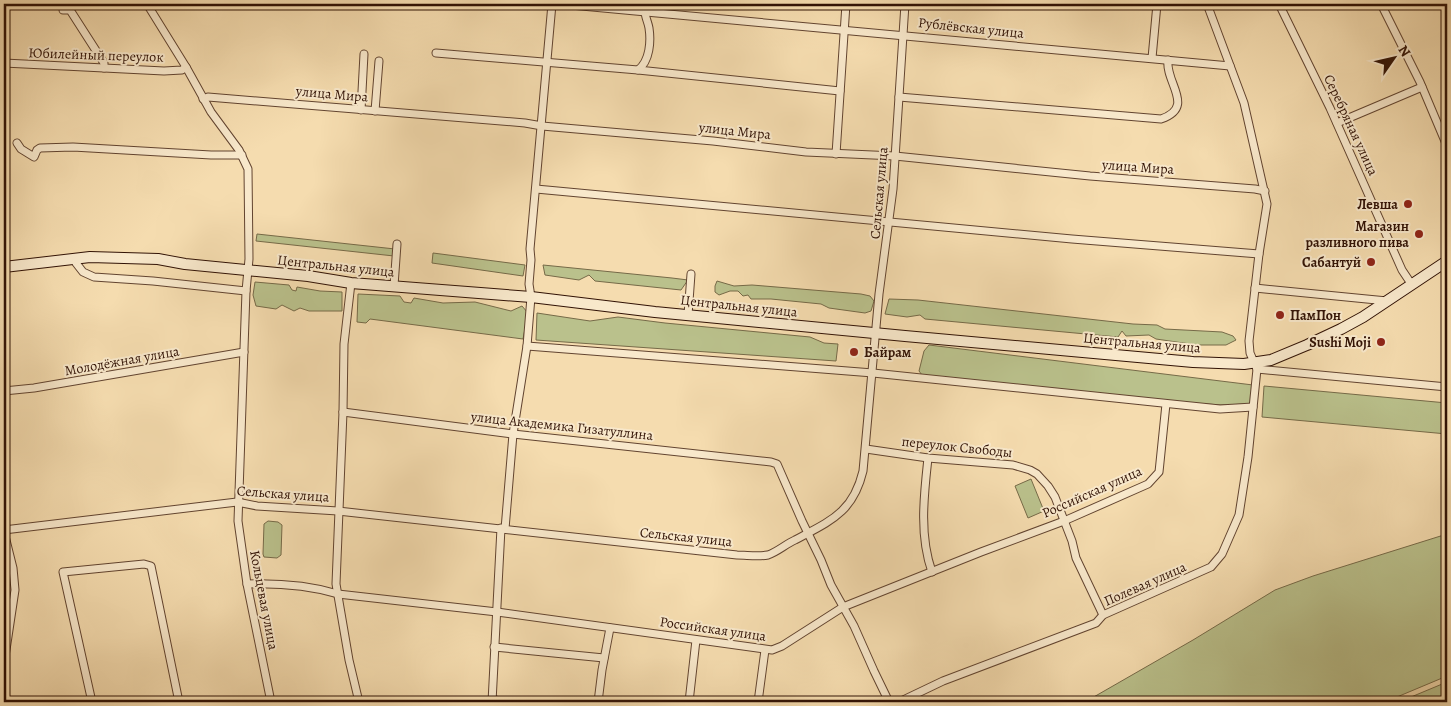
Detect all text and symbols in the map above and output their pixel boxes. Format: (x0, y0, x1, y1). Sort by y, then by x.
street label: Рублёвская улица (917, 13, 1025, 43)
north arrow (1368, 32, 1418, 82)
text: N (1394, 41, 1415, 61)
street label: Юбилейный переулок (28, 43, 164, 67)
street label: Серебряная улица (1319, 71, 1383, 179)
street label: улица Мира (294, 81, 369, 107)
street label: улица Мира (697, 118, 772, 144)
street label: Сельская улица (865, 145, 893, 240)
street label: улица Мира (1100, 155, 1175, 179)
place label: Левша (1357, 195, 1398, 214)
marker: Левша (1402, 198, 1414, 210)
place label: Магазин разливного пива (1306, 217, 1409, 252)
marker: Магазин разливного пива (1413, 228, 1425, 240)
street label: Центральная улица (277, 250, 396, 282)
place label: Сабантуй (1302, 253, 1361, 272)
marker: Сабантуй (1365, 256, 1377, 268)
street label: Центральная улица (680, 290, 799, 322)
place label: ПамПон (1290, 306, 1341, 325)
marker: ПамПон (1274, 309, 1286, 321)
street label: Центральная улица (1083, 328, 1202, 358)
place label: Sushi Moji (1309, 333, 1371, 352)
marker: Sushi Moji (1375, 336, 1387, 348)
street label: Молодёжная улица (63, 341, 181, 380)
place label: Байрам (864, 343, 912, 362)
marker: Байрам (848, 346, 860, 358)
street label: улица Академика Гизатуллина (469, 407, 655, 445)
street label: переулок Свободы (901, 432, 1013, 462)
street label: Российская улица (1039, 461, 1145, 522)
street label: Сельская улица (236, 481, 330, 507)
street label: Сельская улица (639, 523, 734, 551)
street label: Кольцевая улица (245, 549, 283, 652)
street label: Полевая улица (1101, 557, 1190, 611)
street label: Российская улица (659, 612, 768, 646)

